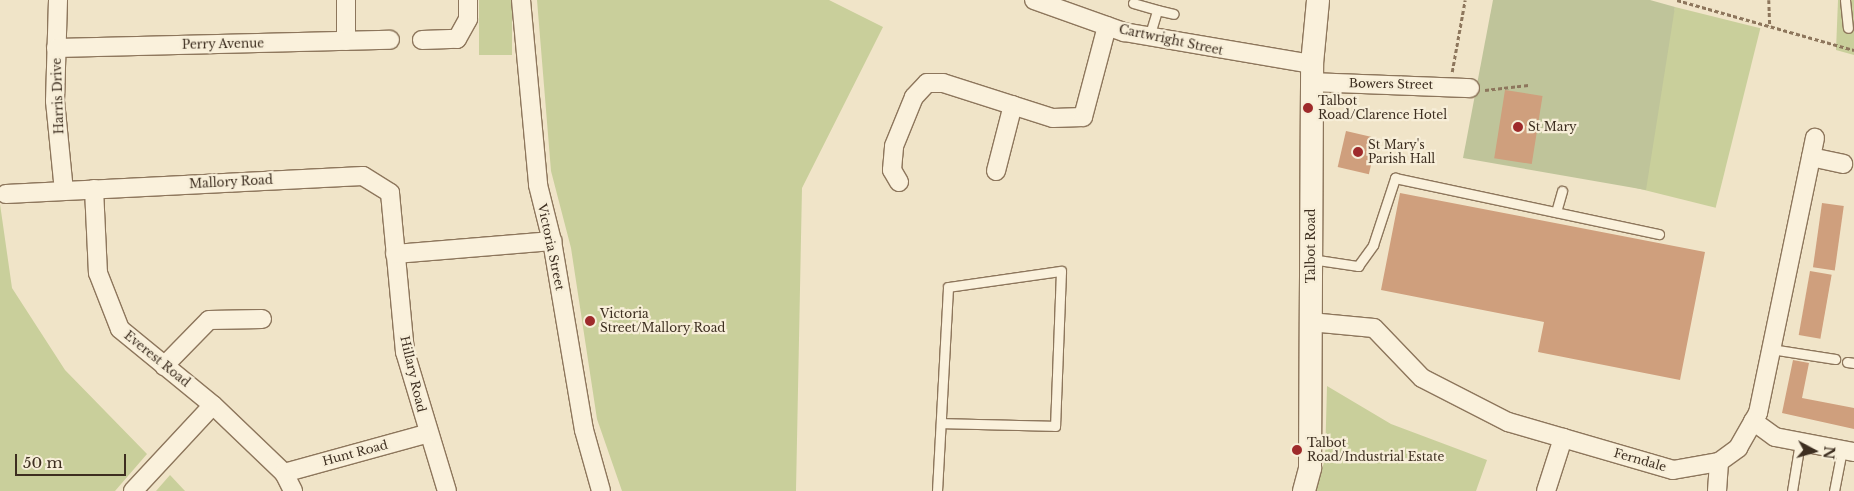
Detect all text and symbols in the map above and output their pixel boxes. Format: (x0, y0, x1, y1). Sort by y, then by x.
street label: Cartwright Street (1118, 22, 1224, 58)
street label: Perry Avenue (181, 36, 265, 52)
street label: Harris Drive (49, 58, 67, 134)
street label: Bowers Street (1349, 76, 1433, 92)
place label: Talbot Road/Clarence Hotel (1318, 94, 1447, 122)
marker: Talbot Road/Clarence Hotel (1302, 102, 1314, 114)
place label: St Mary (1528, 120, 1577, 134)
marker: St Mary (1512, 121, 1524, 133)
place label: St Mary's Parish Hall (1368, 138, 1435, 166)
marker: St Mary's Parish Hall (1352, 146, 1364, 158)
street label: Mallory Road (189, 173, 273, 191)
street label: Victoria Street (535, 202, 567, 292)
street label: Talbot Road (1304, 209, 1318, 283)
place label: Victoria Street/Mallory Road (600, 307, 726, 335)
marker: Victoria Street/Mallory Road (584, 315, 596, 327)
street label: Everest Road (121, 328, 193, 390)
street label: Hillary Road (397, 334, 429, 414)
north arrow (1789, 426, 1839, 476)
place label: Talbot Road/Industrial Estate (1307, 436, 1444, 464)
street label: Hunt Road (321, 437, 389, 469)
scale bar (18, 444, 129, 476)
marker: Talbot Road/Industrial Estate (1291, 444, 1303, 456)
text: N (1819, 445, 1839, 460)
street label: Ferndale (1612, 446, 1668, 474)
text: 50 m (23, 453, 63, 472)

